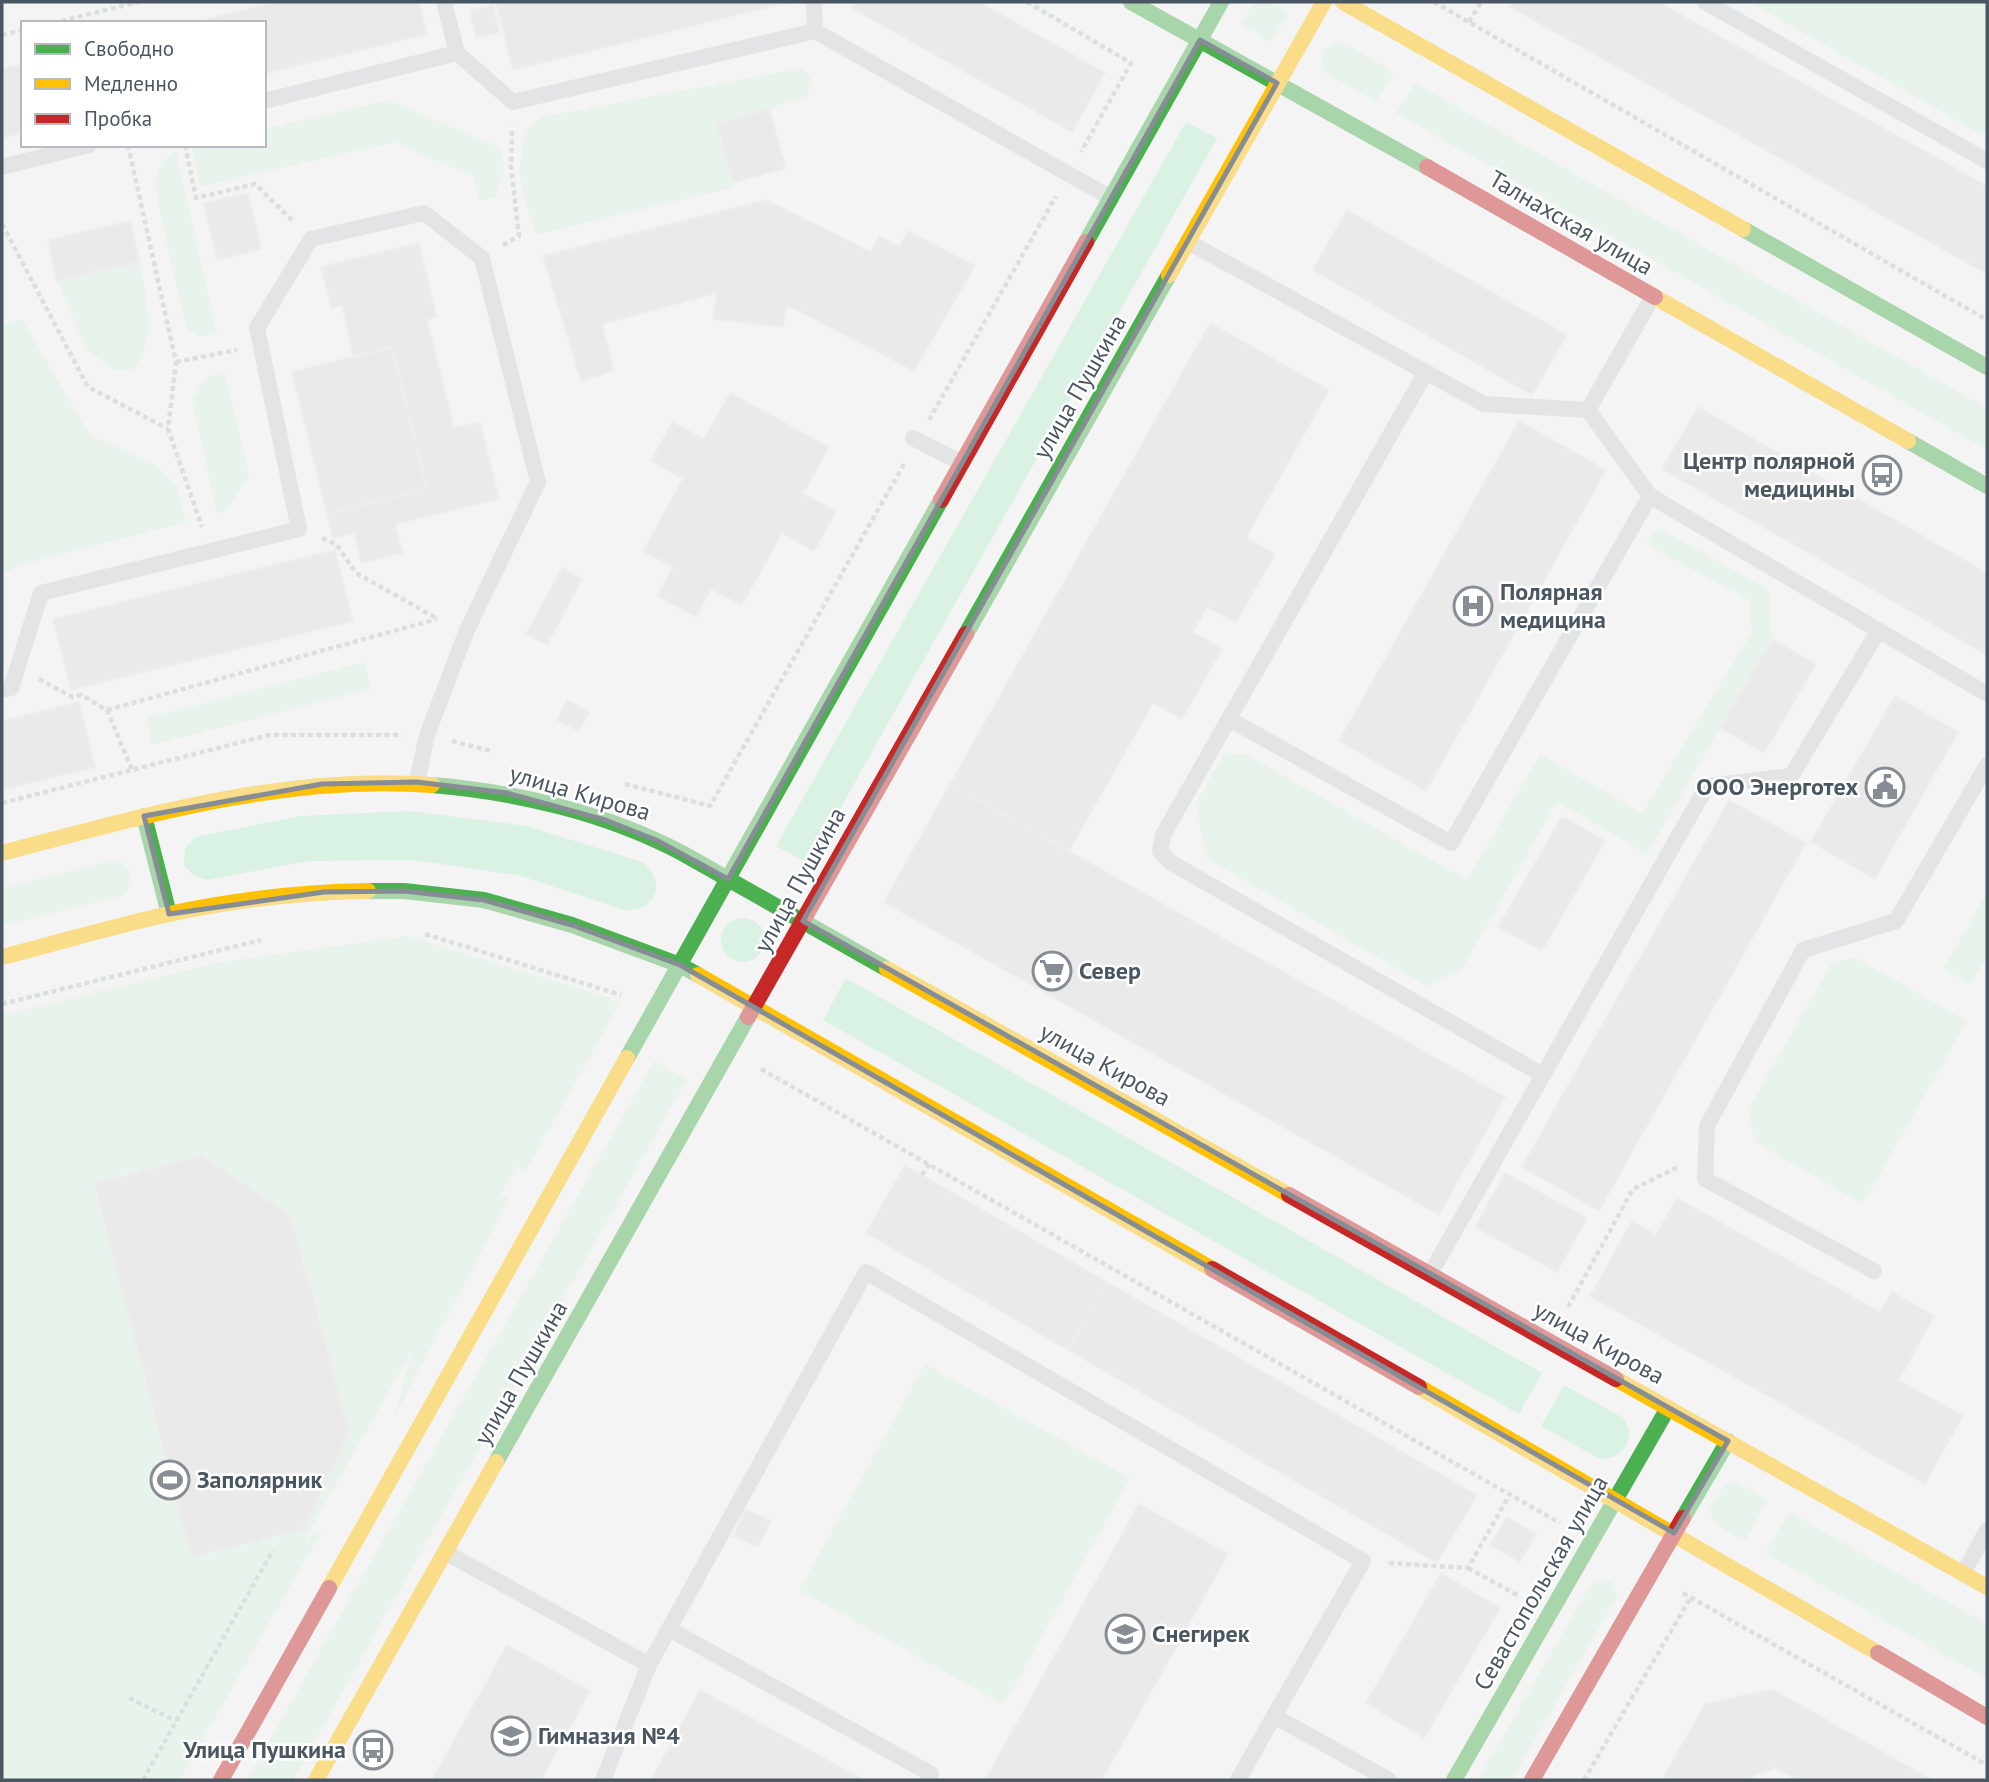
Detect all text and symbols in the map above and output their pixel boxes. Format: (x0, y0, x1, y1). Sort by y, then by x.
legend (21, 21, 266, 147)
text: Свободно (84, 35, 174, 62)
text: Медленно (84, 70, 178, 97)
text: Пробка (84, 105, 152, 132)
street label: Талнахская улица (1484, 163, 1659, 282)
street label: улица Пушкина (1026, 309, 1133, 464)
place label: Центр полярной медицины (1683, 445, 1855, 504)
bus stop icon: Центр полярной медицины (1861, 454, 1903, 496)
place label: Полярная медицина (1500, 576, 1606, 635)
hospital icon: Полярная медицина (1452, 585, 1494, 627)
street label: улица Кирова (506, 758, 654, 827)
public building icon: ООО Энерготех (1864, 766, 1906, 808)
place label: ООО Энерготех (1696, 771, 1858, 802)
street label: улица Пушкина (747, 802, 852, 958)
supermarket icon: Север (1031, 950, 1073, 992)
place label: Север (1079, 955, 1141, 986)
street label: улица Кирова (1034, 1016, 1176, 1113)
street label: улица Кирова (1528, 1294, 1670, 1391)
street label: улица Пушкина (467, 1295, 574, 1450)
sports icon: Заполярник (149, 1459, 191, 1501)
place label: Заполярник (197, 1464, 323, 1495)
street label: Севастопольская улица (1466, 1470, 1615, 1696)
school or university icon: Снегирек (1104, 1613, 1146, 1655)
place label: Снегирек (1152, 1618, 1250, 1649)
school or university icon: Гимназия №4 (490, 1715, 532, 1757)
place label: Гимназия №4 (538, 1720, 680, 1751)
bus stop icon: Улица Пушкина (352, 1729, 394, 1771)
place label: Улица Пушкина (182, 1734, 346, 1765)

